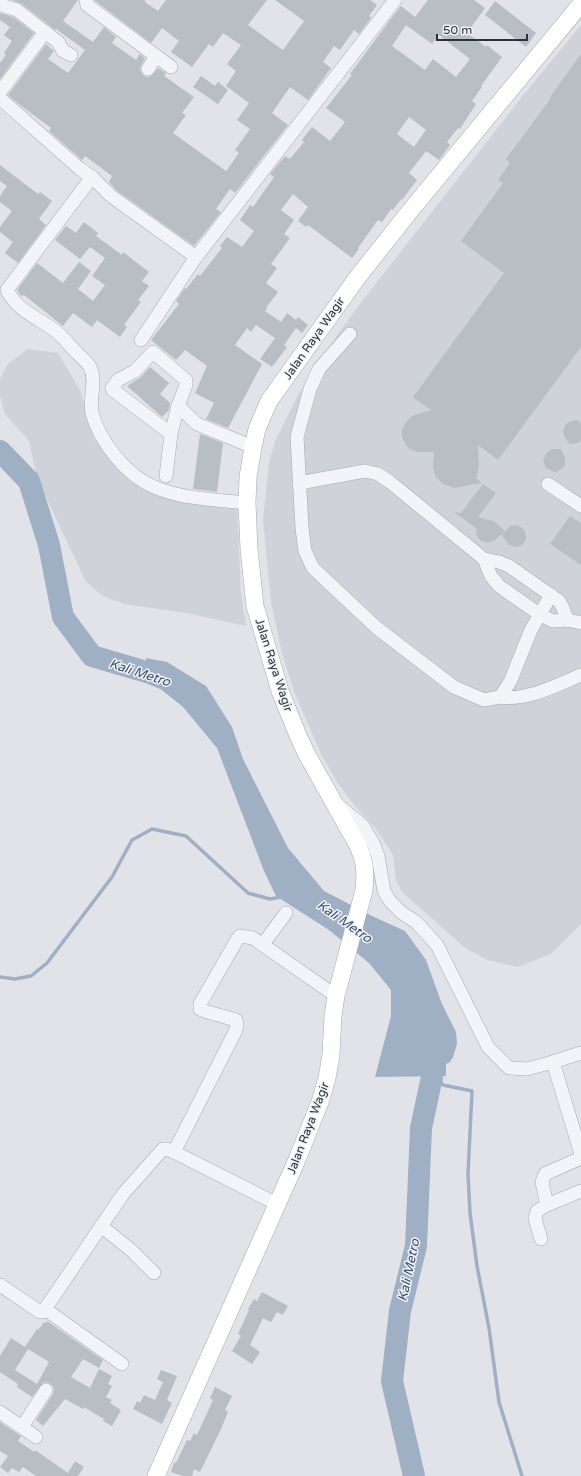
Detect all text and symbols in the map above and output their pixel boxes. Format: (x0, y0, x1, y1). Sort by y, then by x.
scale bar (437, 16, 527, 42)
text: 50 m (443, 23, 472, 37)
street label: Jalan Raya Wagir (280, 294, 348, 382)
street label: Jalan Raya Wagir (252, 616, 296, 714)
water label: Kali Metro (107, 656, 173, 691)
water label: Kali Metro (314, 897, 376, 947)
street label: Jalan Raya Wagir (284, 1080, 332, 1176)
water label: Kali Metro (395, 1237, 424, 1303)

